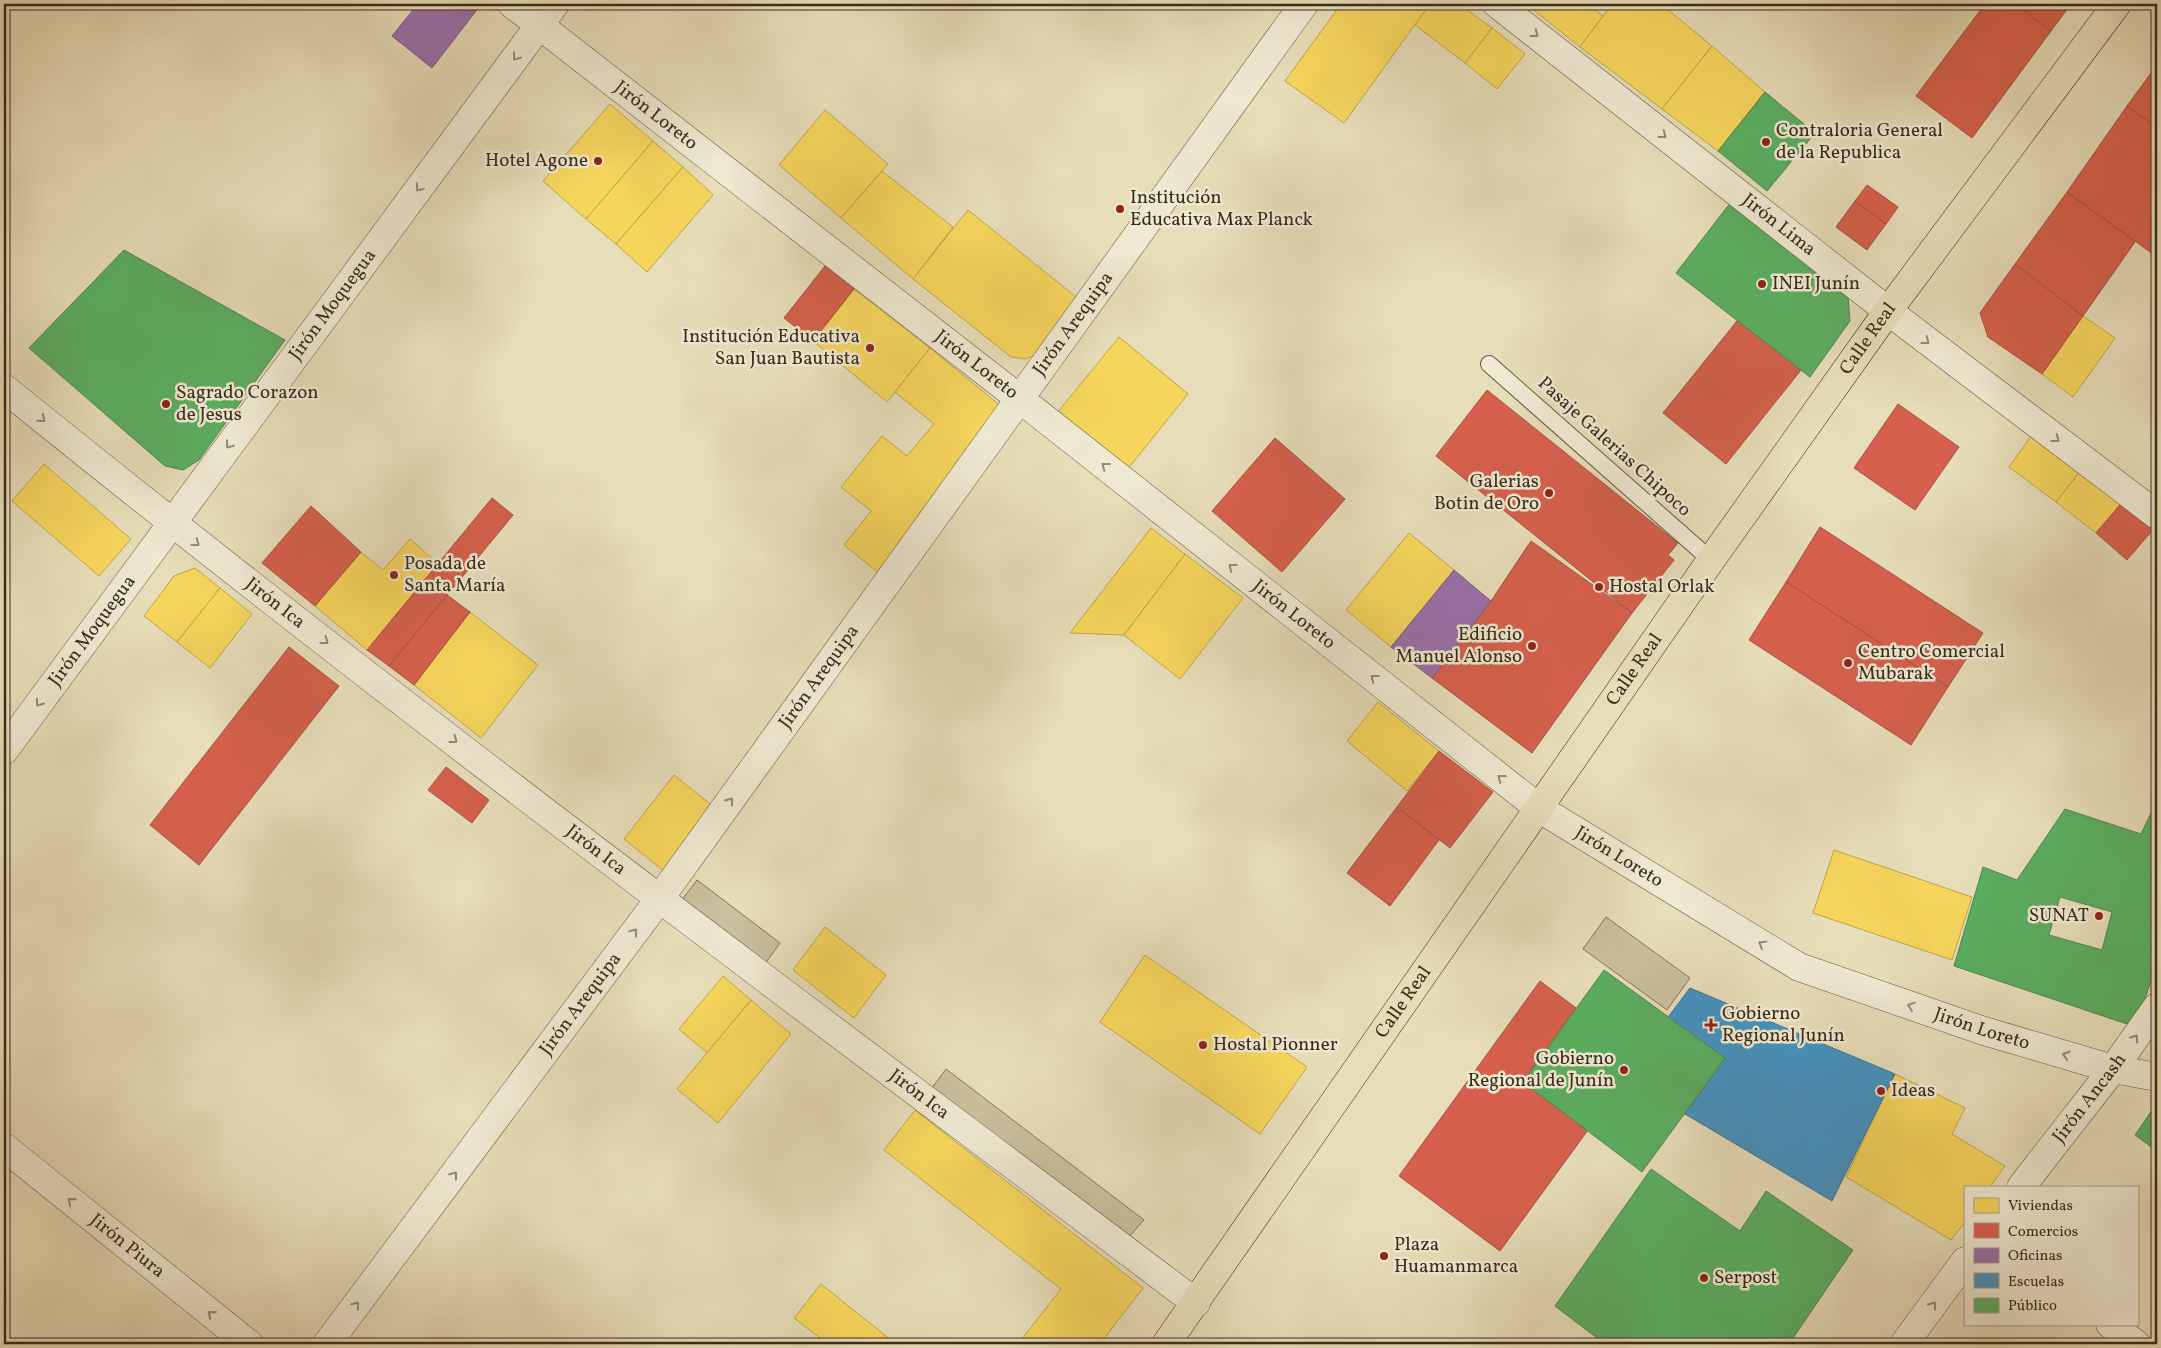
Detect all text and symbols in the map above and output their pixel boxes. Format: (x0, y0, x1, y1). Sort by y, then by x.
one-way arrow (1530, 28, 1539, 37)
one-way arrow (513, 51, 522, 61)
street label: Jirón Loreto (608, 75, 703, 157)
place label: Contraloria General de la Republica (1776, 118, 1943, 166)
one-way arrow (1657, 129, 1666, 137)
marker: Contraloria General de la Republica (1760, 136, 1772, 148)
place label: Hotel Agone (485, 148, 588, 174)
marker: Hotel Agone (592, 155, 604, 167)
one-way arrow (417, 182, 425, 191)
place label: Institución Educativa Max Planck (1130, 185, 1313, 233)
street label: Jirón Lima (1736, 188, 1821, 262)
marker: Institución Educativa Max Planck (1114, 203, 1126, 215)
street label: Jirón Moquegua (283, 244, 383, 366)
street label: Jirón Arequipa (1027, 267, 1120, 381)
place label: INEI Junín (1772, 271, 1860, 297)
marker: INEI Junín (1756, 278, 1768, 290)
street label: Calle Real (1834, 297, 1903, 380)
place label: Institución Educativa San Juan Bautista (682, 324, 860, 372)
street label: Jirón Loreto (929, 324, 1023, 406)
one-way arrow (1920, 335, 1930, 344)
marker: Institución Educativa San Juan Bautista (864, 342, 876, 354)
street label: Pasaje Galerias Chipoco (1532, 371, 1696, 523)
place label: Sagrado Corazon de Jesus (176, 380, 319, 428)
marker: Sagrado Corazon de Jesus (160, 398, 172, 410)
one-way arrow (36, 414, 45, 423)
one-way arrow (2050, 433, 2060, 442)
one-way arrow (226, 439, 234, 448)
one-way arrow (1101, 463, 1111, 472)
place label: Galerias Botin de Oro (1434, 469, 1539, 517)
marker: Galerias Botin de Oro (1543, 487, 1555, 499)
one-way arrow (190, 537, 199, 545)
place label: Posada de Santa María (404, 551, 506, 599)
one-way arrow (1229, 563, 1238, 572)
marker: Posada de Santa María (388, 569, 400, 581)
street label: Jirón Moquegua (43, 570, 142, 692)
street label: Jirón Ica (239, 571, 310, 635)
street label: Jirón Loreto (1247, 574, 1341, 656)
place label: Hostal Orlak (1609, 574, 1715, 600)
marker: Hostal Orlak (1593, 581, 1605, 593)
street label: Jirón Arequipa (773, 620, 866, 734)
place label: Edificio Manuel Alonso (1396, 622, 1522, 670)
street label: Calle Real (1600, 628, 1669, 711)
one-way arrow (319, 636, 328, 644)
place label: Centro Comercial Mubarak (1858, 639, 2005, 687)
marker: Edificio Manuel Alonso (1526, 640, 1538, 652)
marker: Centro Comercial Mubarak (1842, 657, 1854, 669)
one-way arrow (1371, 675, 1380, 683)
one-way arrow (36, 697, 45, 707)
one-way arrow (448, 734, 458, 743)
one-way arrow (1498, 775, 1507, 784)
one-way arrow (724, 797, 733, 807)
street label: Jirón Ica (560, 819, 631, 882)
street label: Jirón Loreto (1570, 820, 1668, 894)
place label: SUNAT (2029, 903, 2089, 929)
marker: SUNAT (2093, 910, 2105, 922)
one-way arrow (629, 929, 637, 938)
one-way arrow (1758, 941, 1767, 951)
street label: Jirón Arequipa (534, 947, 628, 1061)
street label: Calle Real (1369, 961, 1438, 1044)
place label: Gobierno Regional Junín (1722, 1001, 1845, 1049)
one-way arrow (1908, 1002, 1916, 1012)
street label: Jirón Loreto (1930, 1002, 2033, 1057)
marker: Gobierno Regional Junín (1704, 1018, 1718, 1032)
place label: Hostal Pionner (1213, 1032, 1338, 1058)
one-way arrow (2129, 1034, 2138, 1044)
marker: Hostal Pionner (1197, 1039, 1209, 1051)
place label: Gobierno Regional de Junín (1468, 1046, 1614, 1094)
street label: Jirón Ancash (2047, 1048, 2133, 1149)
one-way arrow (2062, 1051, 2071, 1061)
street label: Jirón Ica (883, 1063, 955, 1126)
marker: Gobierno Regional de Junín (1618, 1064, 1630, 1076)
place label: Ideas (1891, 1078, 1935, 1104)
marker: Ideas (1875, 1085, 1887, 1097)
one-way arrow (448, 1172, 456, 1181)
legend (1964, 1186, 2138, 1326)
text: Viviendas (2008, 1196, 2073, 1217)
one-way arrow (68, 1198, 77, 1206)
street label: Jirón Piura (84, 1208, 170, 1284)
text: Comercios (2008, 1222, 2078, 1243)
place label: Plaza Huamanmarca (1394, 1232, 1518, 1280)
text: Oficinas (2008, 1246, 2062, 1267)
marker: Plaza Huamanmarca (1378, 1250, 1390, 1262)
place label: Serpost (1714, 1265, 1778, 1291)
marker: Serpost (1698, 1272, 1710, 1284)
text: Escuelas (2008, 1272, 2064, 1293)
text: Público (2008, 1296, 2057, 1317)
one-way arrow (1927, 1301, 1936, 1311)
one-way arrow (351, 1302, 359, 1311)
one-way arrow (208, 1311, 217, 1319)

